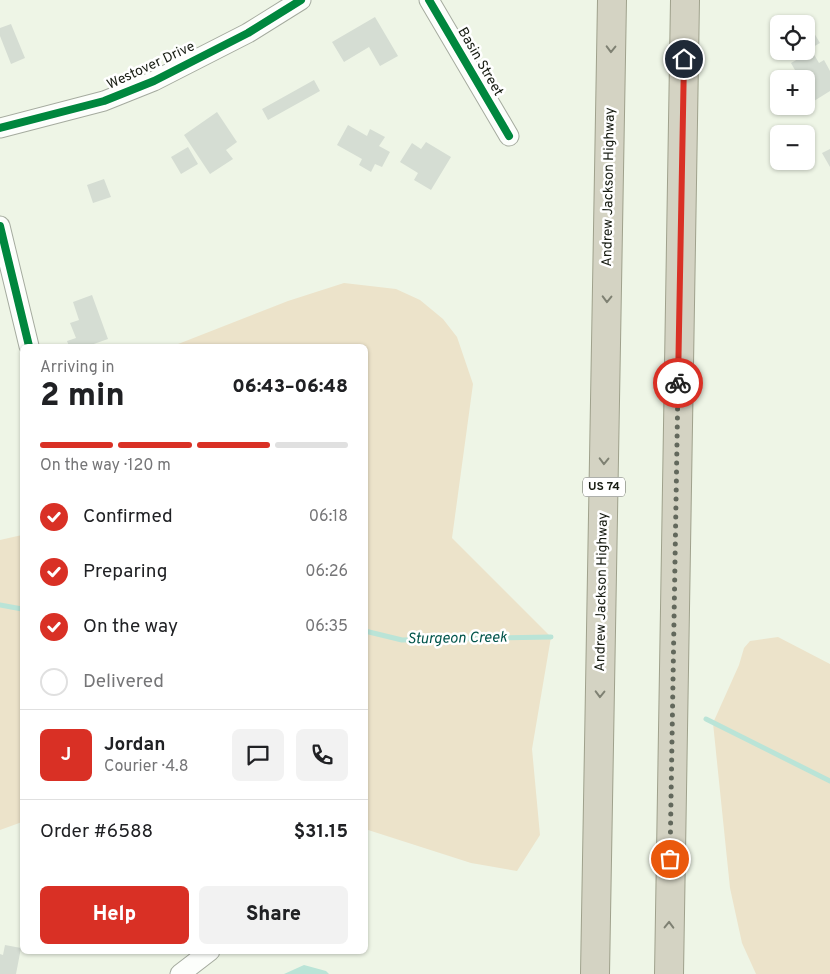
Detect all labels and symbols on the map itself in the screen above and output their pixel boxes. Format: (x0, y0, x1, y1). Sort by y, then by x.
street label: Basin Street (454, 25, 506, 99)
street label: Westover Drive (104, 38, 198, 94)
pin (663, 38, 705, 80)
one-way arrow (606, 45, 616, 53)
street label: Andrew Jackson Highway (599, 107, 619, 267)
one-way arrow (602, 295, 612, 303)
courier (653, 358, 703, 408)
one-way arrow (599, 458, 609, 465)
road number: US 74 (583, 478, 625, 497)
street label: Andrew Jackson Highway (592, 512, 612, 672)
water label: Sturgeon Creek (407, 629, 508, 649)
one-way arrow (595, 690, 605, 698)
pin (649, 838, 691, 880)
one-way arrow (664, 921, 674, 929)

